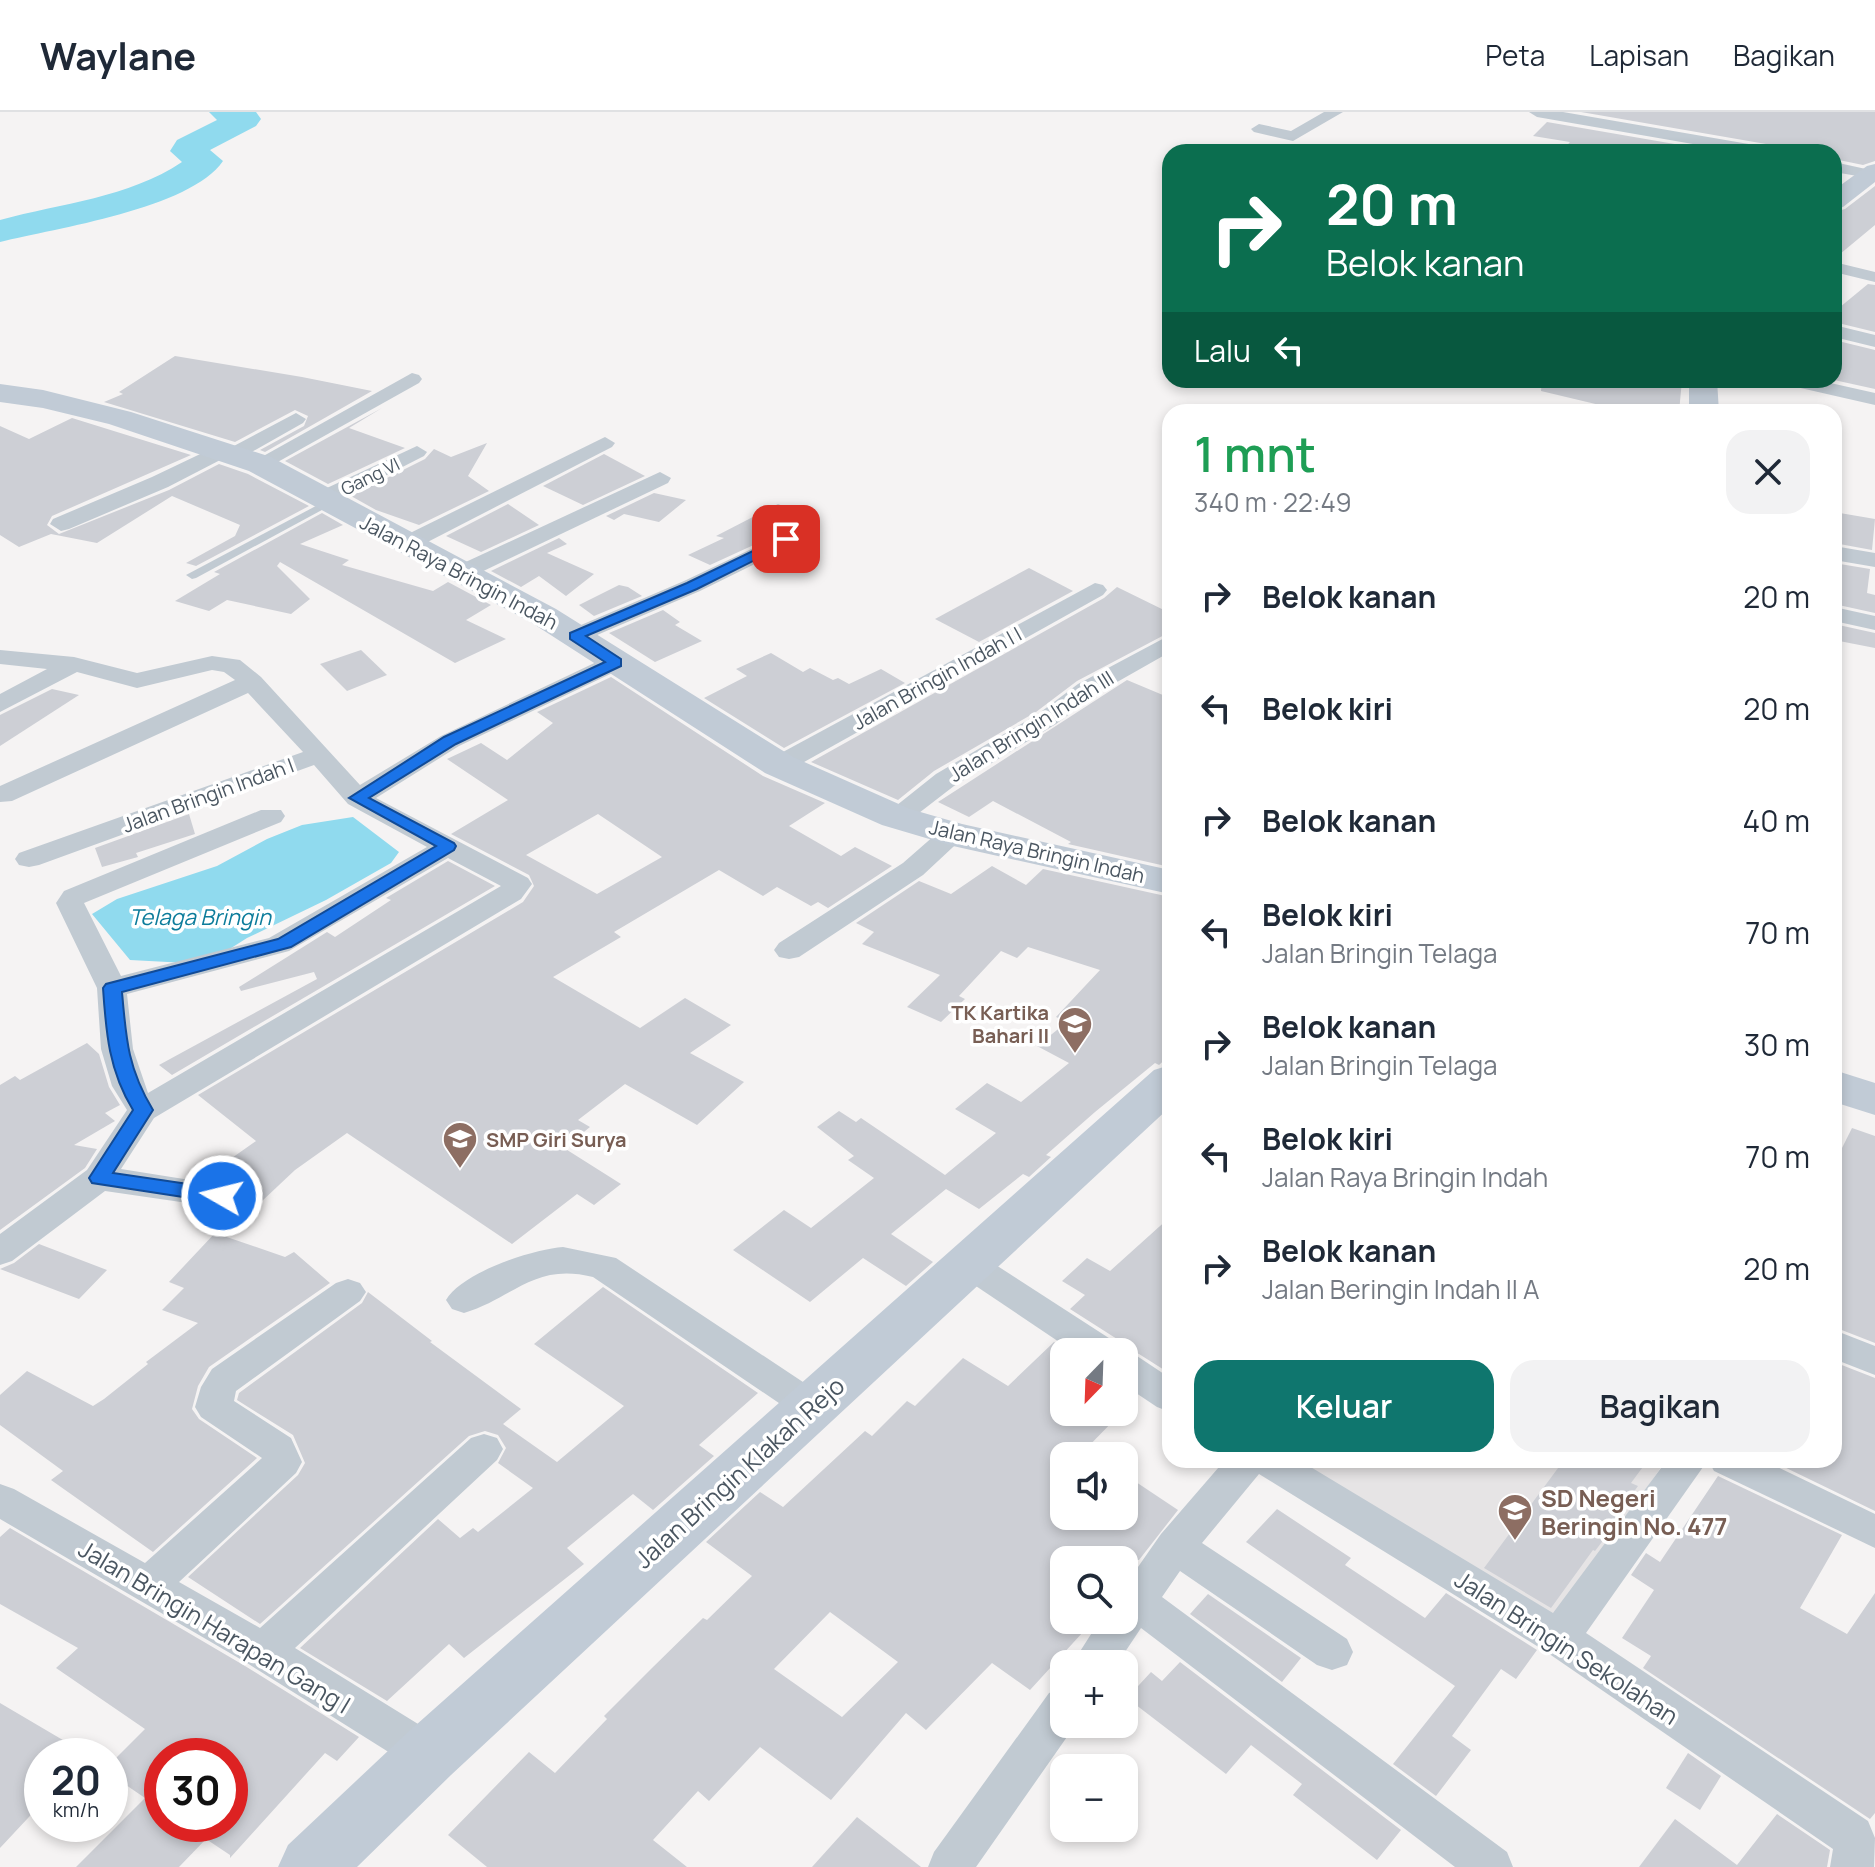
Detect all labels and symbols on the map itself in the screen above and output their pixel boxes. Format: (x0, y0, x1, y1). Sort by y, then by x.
street label: Gang VI (337, 451, 403, 501)
pin (752, 505, 820, 573)
street label: Jalan Raya Bringin Indah (355, 508, 563, 636)
street label: Jalan Bringin Indah I I (848, 620, 1026, 736)
street label: Jalan Bringin Indah III (943, 664, 1119, 788)
street label: Jalan Bringin Indah I (119, 751, 297, 839)
street label: Jalan Raya Bringin Indah (927, 813, 1147, 889)
water label: Telaga Bringin (129, 902, 272, 932)
place label: TK Kartika Bahari II (951, 999, 1049, 1049)
school or university icon: TK Kartika Bahari II (1056, 1005, 1094, 1055)
school or university icon: SMP Giri Surya (441, 1120, 479, 1170)
place label: SMP Giri Surya (486, 1126, 626, 1153)
position arrow (180, 1154, 264, 1238)
north arrow (1050, 1338, 1138, 1426)
street label: Jalan Bringin Klakah Rejo (627, 1369, 851, 1575)
place label: SD Negeri Beringin No. 477 (1541, 1481, 1727, 1542)
school or university icon: SD Negeri Beringin No. 477 (1496, 1492, 1534, 1542)
street label: Jalan Bringin Harapan Gang I (73, 1532, 357, 1720)
street label: Jalan Bringin Sekolahan (1449, 1562, 1685, 1732)
speed limit sign: 30 (144, 1738, 248, 1842)

